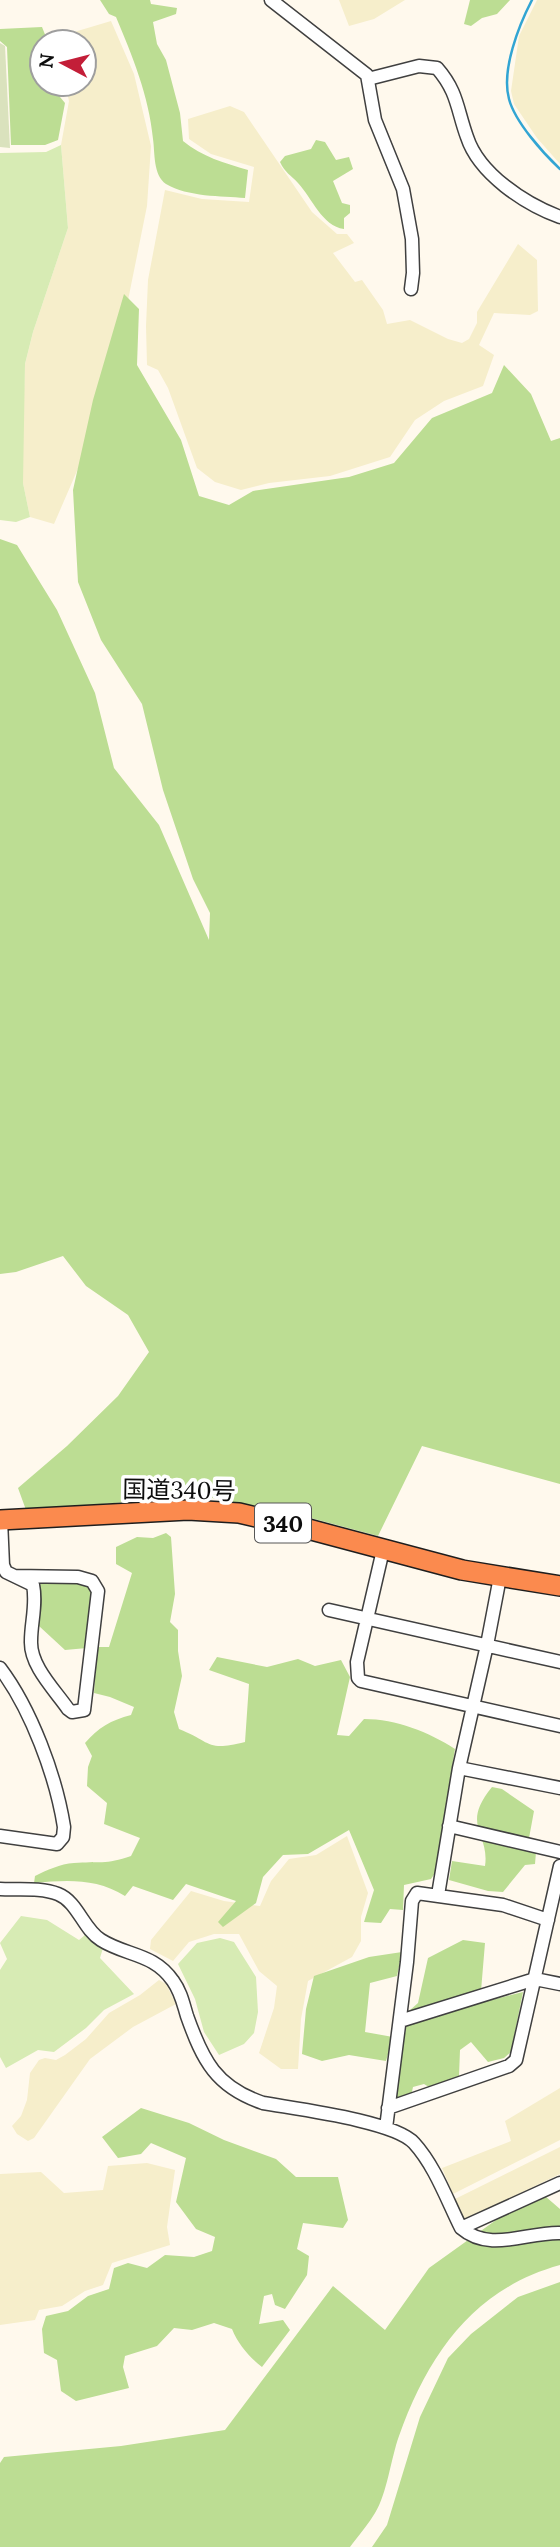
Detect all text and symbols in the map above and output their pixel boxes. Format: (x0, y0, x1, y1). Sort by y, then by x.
north arrow (28, 28, 98, 98)
text: N (33, 52, 59, 70)
street label: 国道340号 (122, 1474, 236, 1506)
road number: 340 (255, 1504, 311, 1542)

